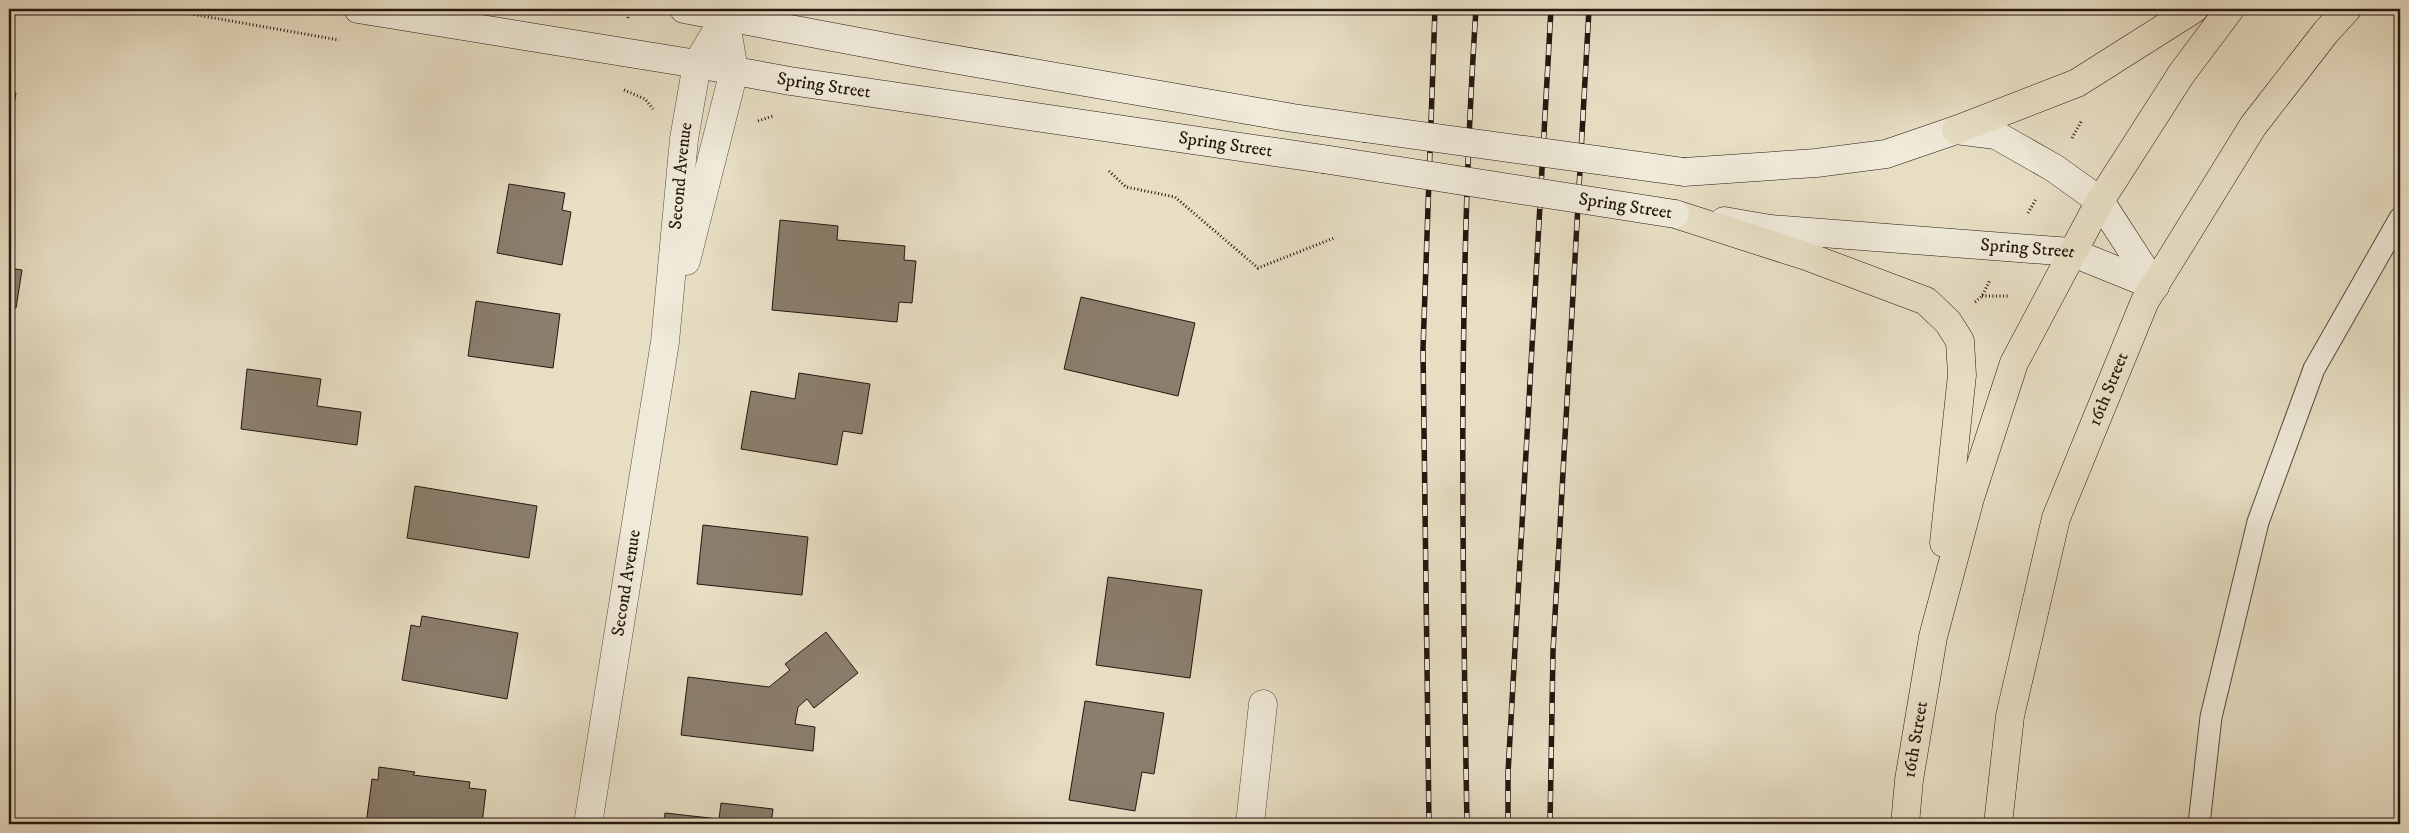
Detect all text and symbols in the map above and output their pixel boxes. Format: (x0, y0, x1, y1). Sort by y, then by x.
street label: Spring Street (775, 68, 872, 104)
street label: Second Avenue (665, 121, 698, 230)
street label: Spring Street (1177, 127, 1274, 162)
street label: Spring Street (1577, 188, 1674, 224)
street label: Spring Street (1980, 234, 2079, 264)
street label: 16th Street (2084, 349, 2134, 429)
street label: Second Avenue (607, 528, 646, 638)
street label: 16th Street (1898, 699, 1933, 780)

